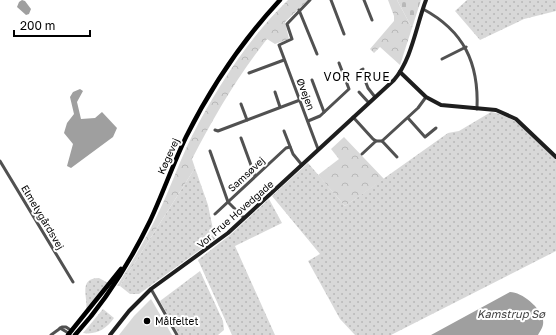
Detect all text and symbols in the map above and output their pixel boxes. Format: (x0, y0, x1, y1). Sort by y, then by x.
scale bar (14, 12, 90, 38)
text: 200 m (20, 18, 55, 33)
district label: VOR FRUE (323, 69, 391, 84)
street label: Øvejen (294, 76, 318, 112)
street label: Køgevej (155, 136, 181, 176)
street label: Samsøvej (225, 154, 267, 194)
street label: Vor Frue Hovedgade (194, 177, 276, 250)
street label: Elmelygårdsvej (19, 183, 67, 251)
water label: Kamstrup Sø (477, 307, 546, 321)
place label: Målfeltet (155, 315, 198, 327)
marker: Målfeltet (142, 316, 152, 326)

